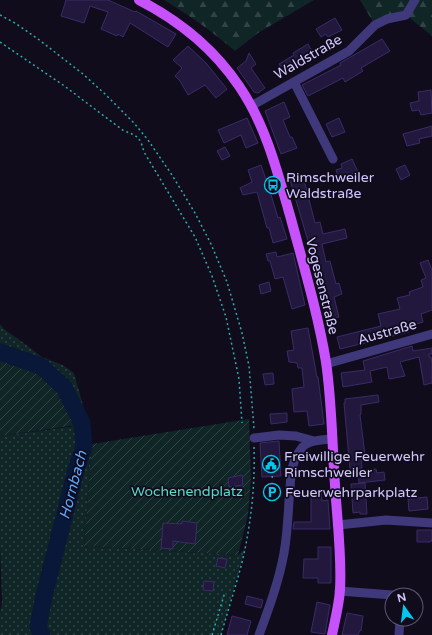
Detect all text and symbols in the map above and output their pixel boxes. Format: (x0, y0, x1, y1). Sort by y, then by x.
street label: Waldstraße (271, 31, 345, 83)
place label: Rimschweiler Waldstraße (286, 169, 375, 202)
bus stop icon: Rimschweiler Waldstraße (263, 175, 283, 195)
street label: Vogesenstraße (302, 236, 342, 336)
street label: Austraße (356, 315, 418, 349)
water label: Hornbach (55, 448, 91, 521)
place label: Freiwillige Feuerwehr Rimschweiler (284, 448, 425, 481)
public building icon: Freiwillige Feuerwehr Rimschweiler (261, 454, 281, 474)
parking icon: Feuerwehrparkplatz (262, 482, 282, 502)
park label: Wochenendplatz (131, 483, 243, 500)
place label: Feuerwehrparkplatz (285, 484, 418, 501)
north arrow (384, 587, 424, 627)
text: N (396, 590, 408, 605)

